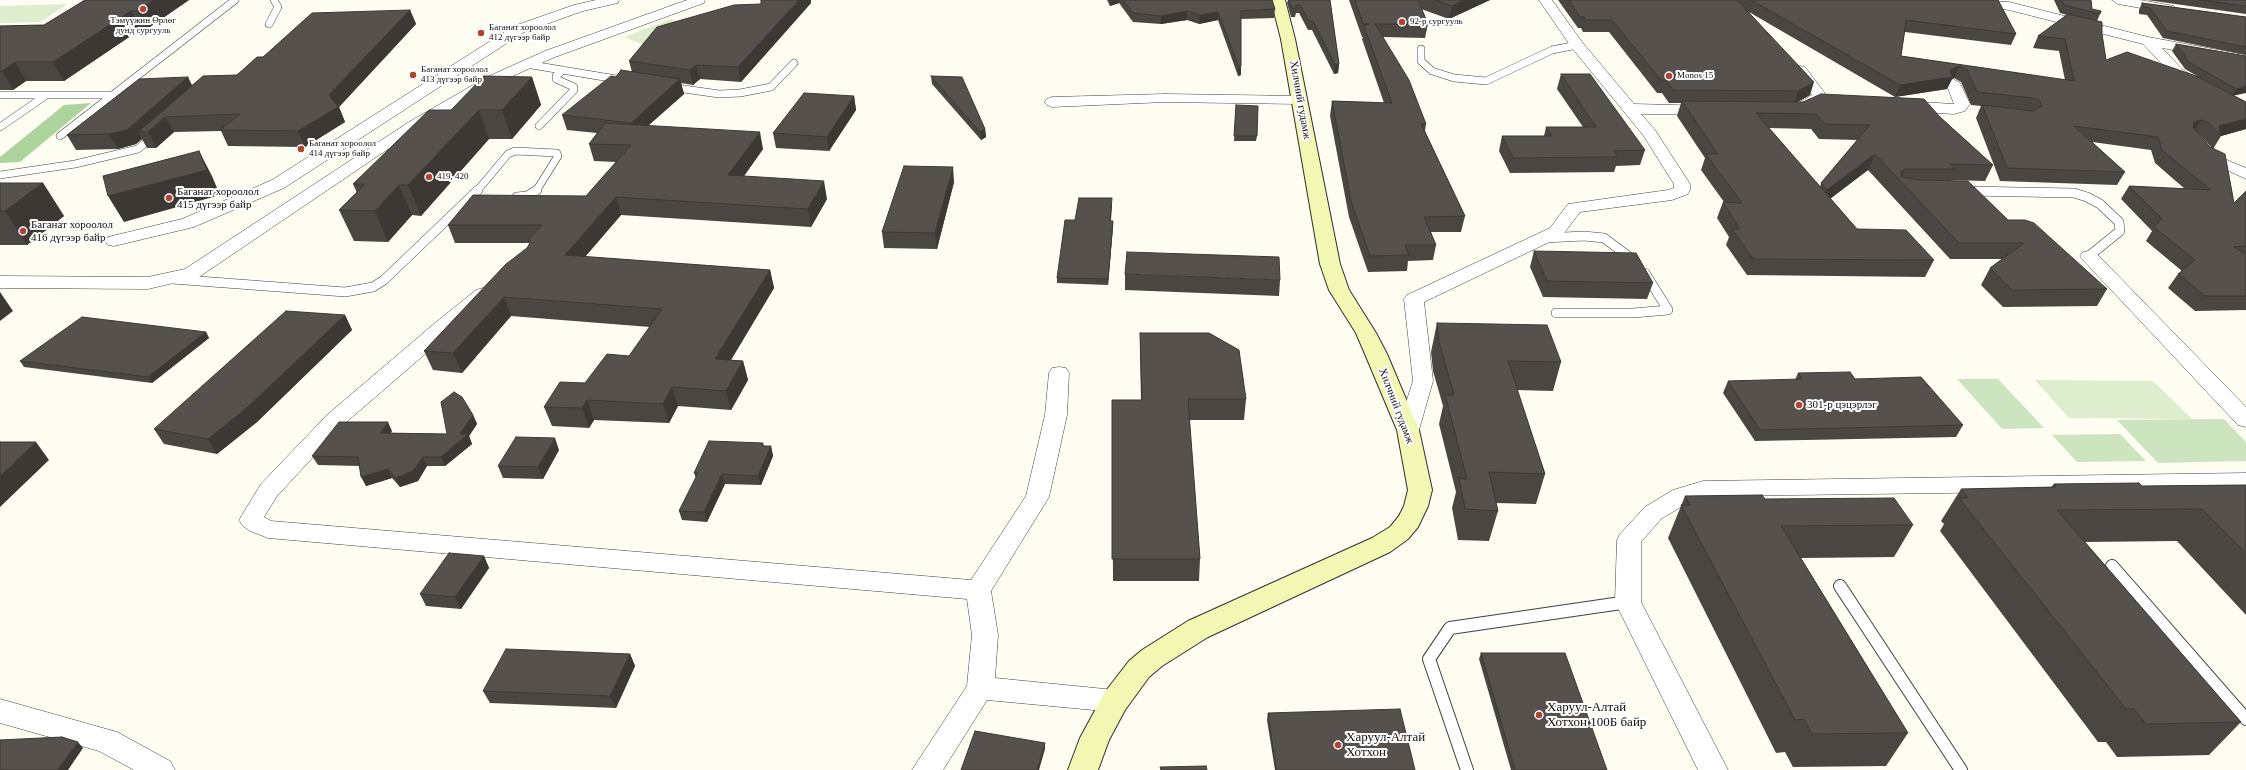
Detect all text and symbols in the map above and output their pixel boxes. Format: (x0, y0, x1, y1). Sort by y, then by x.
marker: Тэмүүжин Өрлөг дунд сургууль (138, 4, 148, 14)
place label: Тэмүүжин Өрлөг дунд сургууль (110, 16, 176, 37)
marker: 92-р сургууль (1397, 17, 1407, 27)
place label: 92-р сургууль (1410, 17, 1463, 27)
place label: Баганат хороолол 412 дүгээр байр (489, 23, 556, 44)
marker: Баганат хороолол 412 дүгээр байр (476, 28, 486, 38)
street label: Хилчний гудамж (1287, 60, 1313, 140)
place label: Баганат хороолол 413 дүгээр байр (421, 65, 488, 86)
marker: Баганат хороолол 413 дүгээр байр (408, 70, 418, 80)
marker: Monos 15 (1664, 71, 1674, 81)
place label: Monos 15 (1677, 71, 1713, 81)
place label: Баганат хороолол 414 дүгээр байр (309, 139, 376, 160)
marker: Баганат хороолол 414 дүгээр байр (296, 144, 306, 154)
marker: 419, 420 (424, 172, 434, 182)
place label: 419, 420 (437, 172, 468, 182)
place label: Баганат хороолол 415 дүгээр байр (177, 185, 259, 211)
marker: Баганат хороолол 415 дүгээр байр (164, 193, 174, 203)
place label: Баганат хороолол 416 дүгээр байр (31, 218, 113, 244)
marker: Баганат хороолол 416 дүгээр байр (18, 226, 28, 236)
street label: Хилчний гудамж (1376, 366, 1416, 446)
place label: 301-р цэцэрлэг (1807, 398, 1877, 412)
marker: 301-р цэцэрлэг (1794, 400, 1804, 410)
place label: Харуул-Алтай Хотхон 100Б байр (1547, 700, 1646, 731)
marker: Харуул-Алтай Хотхон 100Б байр (1534, 710, 1544, 720)
place label: Харуул-Алтай Хотхон (1346, 730, 1425, 761)
marker: Харуул-Алтай Хотхон (1333, 740, 1343, 750)

